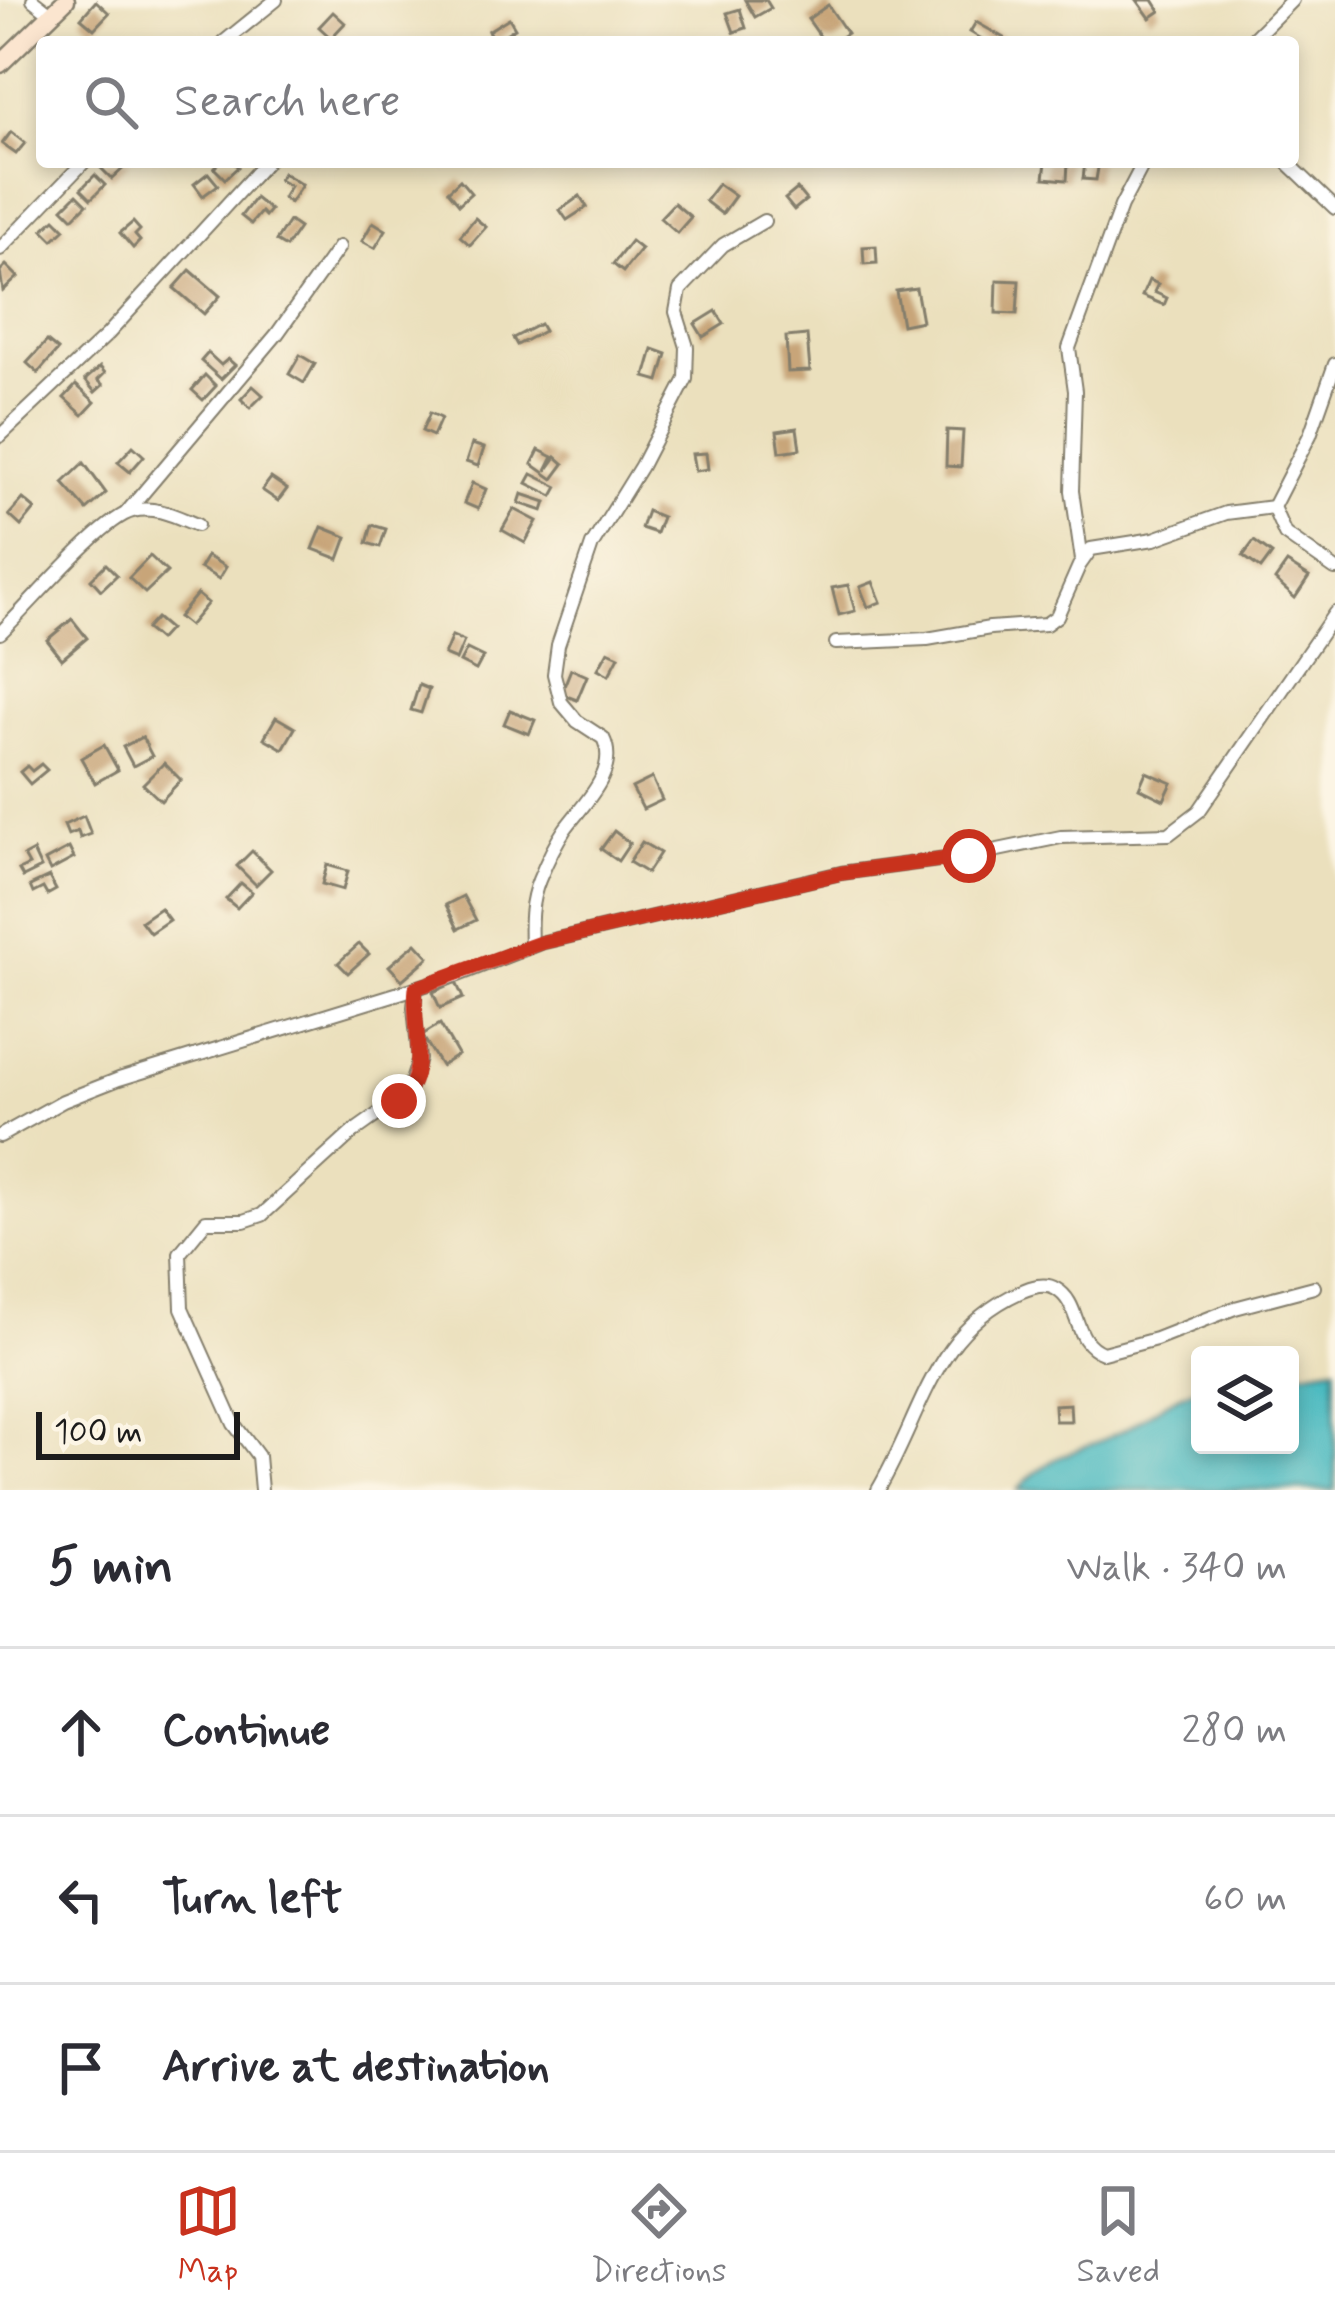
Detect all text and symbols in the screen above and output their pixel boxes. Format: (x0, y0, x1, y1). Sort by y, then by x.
search box (36, 36, 1299, 168)
icon: search (78, 69, 144, 135)
text: Search here (174, 73, 401, 132)
route start (942, 829, 996, 883)
route end (372, 1074, 426, 1128)
map controls (1191, 1346, 1299, 1454)
button: layers (1191, 1346, 1299, 1454)
scale bar (36, 1406, 240, 1459)
text: 100 m (54, 1411, 143, 1455)
text: 5 min (48, 1535, 173, 1601)
text: Walk · 340 m (1066, 1543, 1287, 1594)
icon: ahead (48, 1699, 114, 1765)
text: Continue (162, 1702, 330, 1761)
text: 280 m (1182, 1706, 1287, 1757)
icon: left (48, 1867, 114, 1933)
text: Turn left (162, 1870, 342, 1929)
text: 60 m (1203, 1874, 1287, 1925)
icon: arrive (48, 2035, 114, 2101)
text: Arrive at destination (162, 2038, 550, 2097)
tab: Map (175, 2178, 241, 2294)
tab: Directions (591, 2178, 727, 2294)
tab: Saved (1077, 2178, 1160, 2294)

